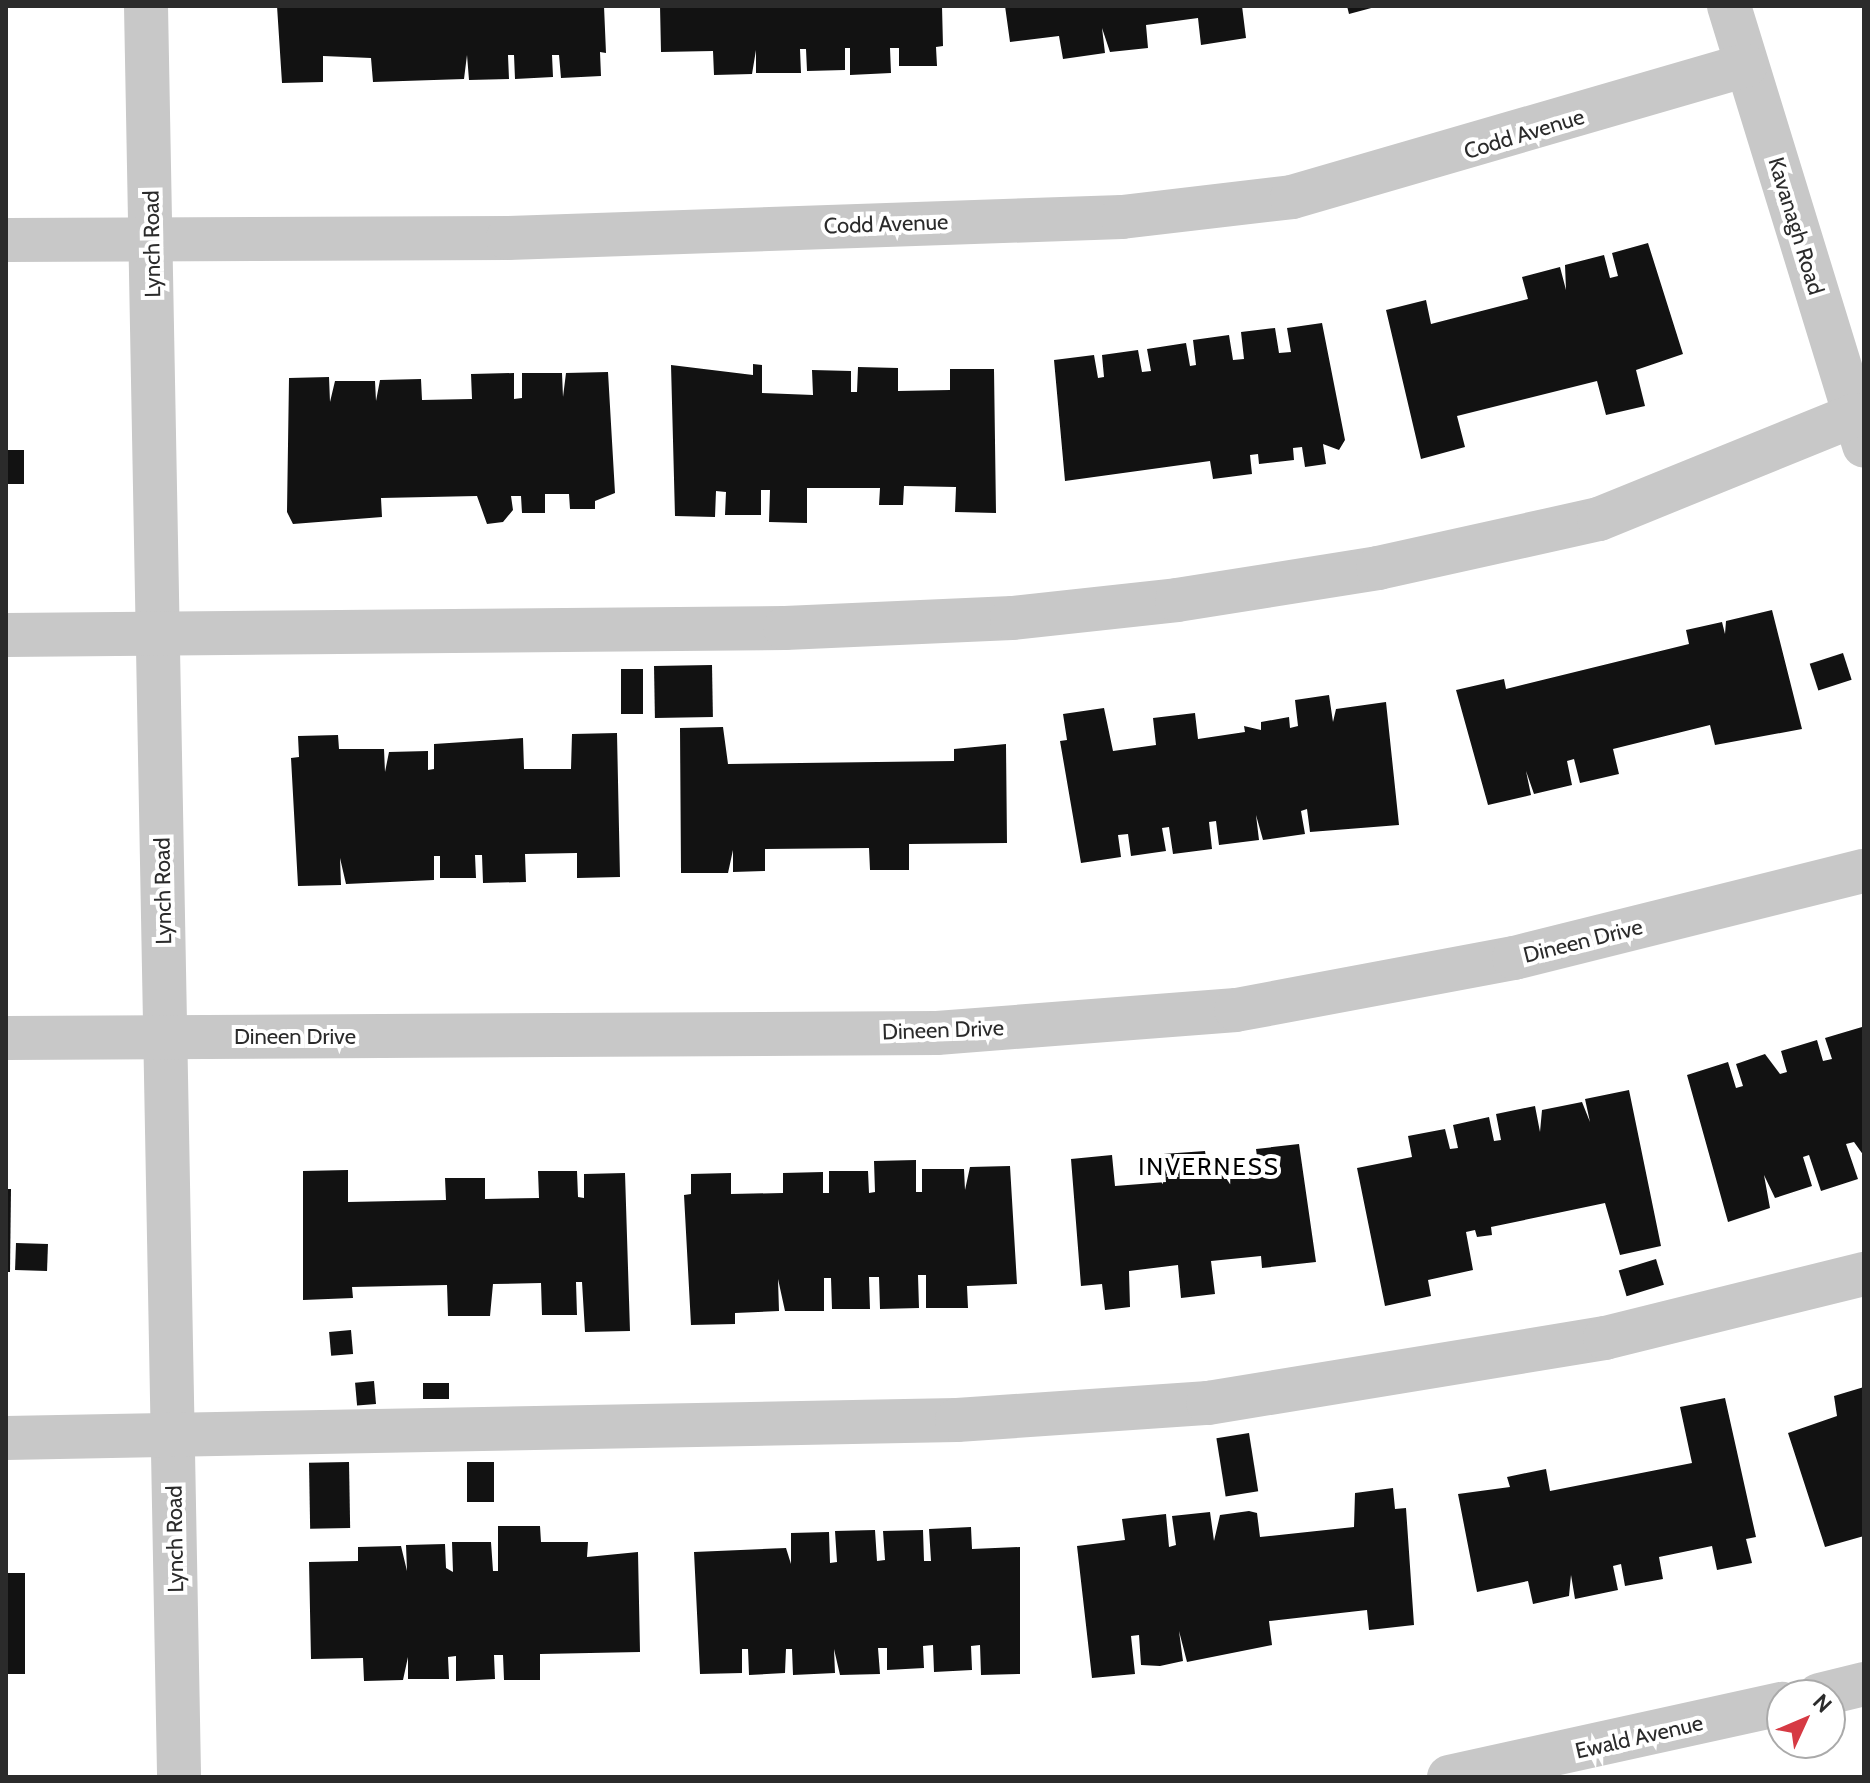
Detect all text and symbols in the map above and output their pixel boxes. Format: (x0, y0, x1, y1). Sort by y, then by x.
street label: Codd Avenue (1461, 103, 1587, 165)
street label: Kavanagh Road (1763, 154, 1829, 298)
street label: Lynch Road (138, 190, 166, 298)
street label: Codd Avenue (823, 209, 949, 239)
street label: Lynch Road (149, 837, 177, 945)
street label: Dineen Drive (1521, 913, 1645, 969)
street label: Dineen Drive (882, 1015, 1004, 1045)
street label: Dineen Drive (234, 1024, 356, 1050)
district label: INVERNESS (1138, 1153, 1280, 1181)
street label: Lynch Road (161, 1485, 189, 1593)
north arrow (1766, 1679, 1846, 1759)
text: N (1807, 1688, 1837, 1718)
street label: Ewald Avenue (1573, 1709, 1705, 1765)

